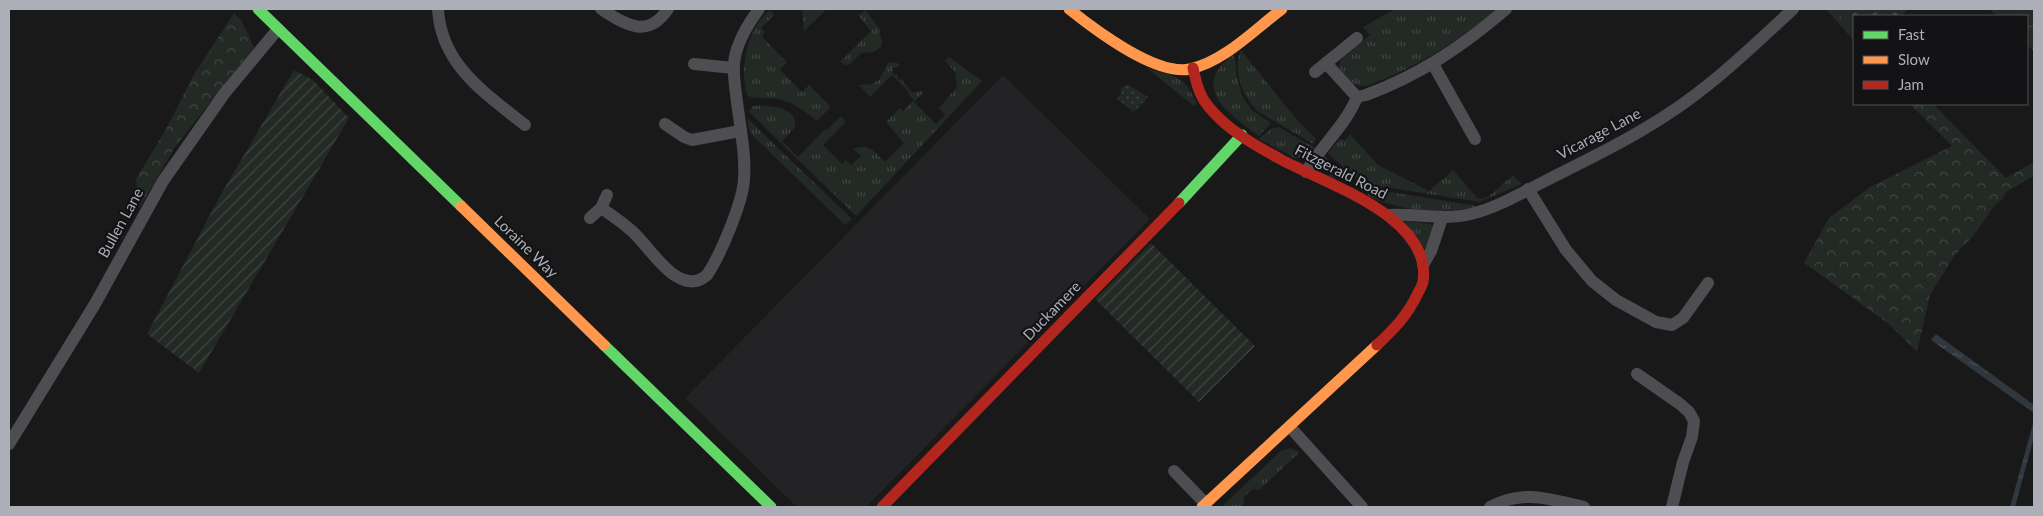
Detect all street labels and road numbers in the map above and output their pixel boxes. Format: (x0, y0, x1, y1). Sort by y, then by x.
street label: Vicarage Lane (1554, 104, 1643, 163)
street label: Fitzgerald Road (1292, 140, 1391, 202)
street label: Bullen Lane (94, 185, 147, 260)
street label: Loraine Way (491, 211, 563, 281)
street label: Duckamere (1019, 277, 1084, 344)

